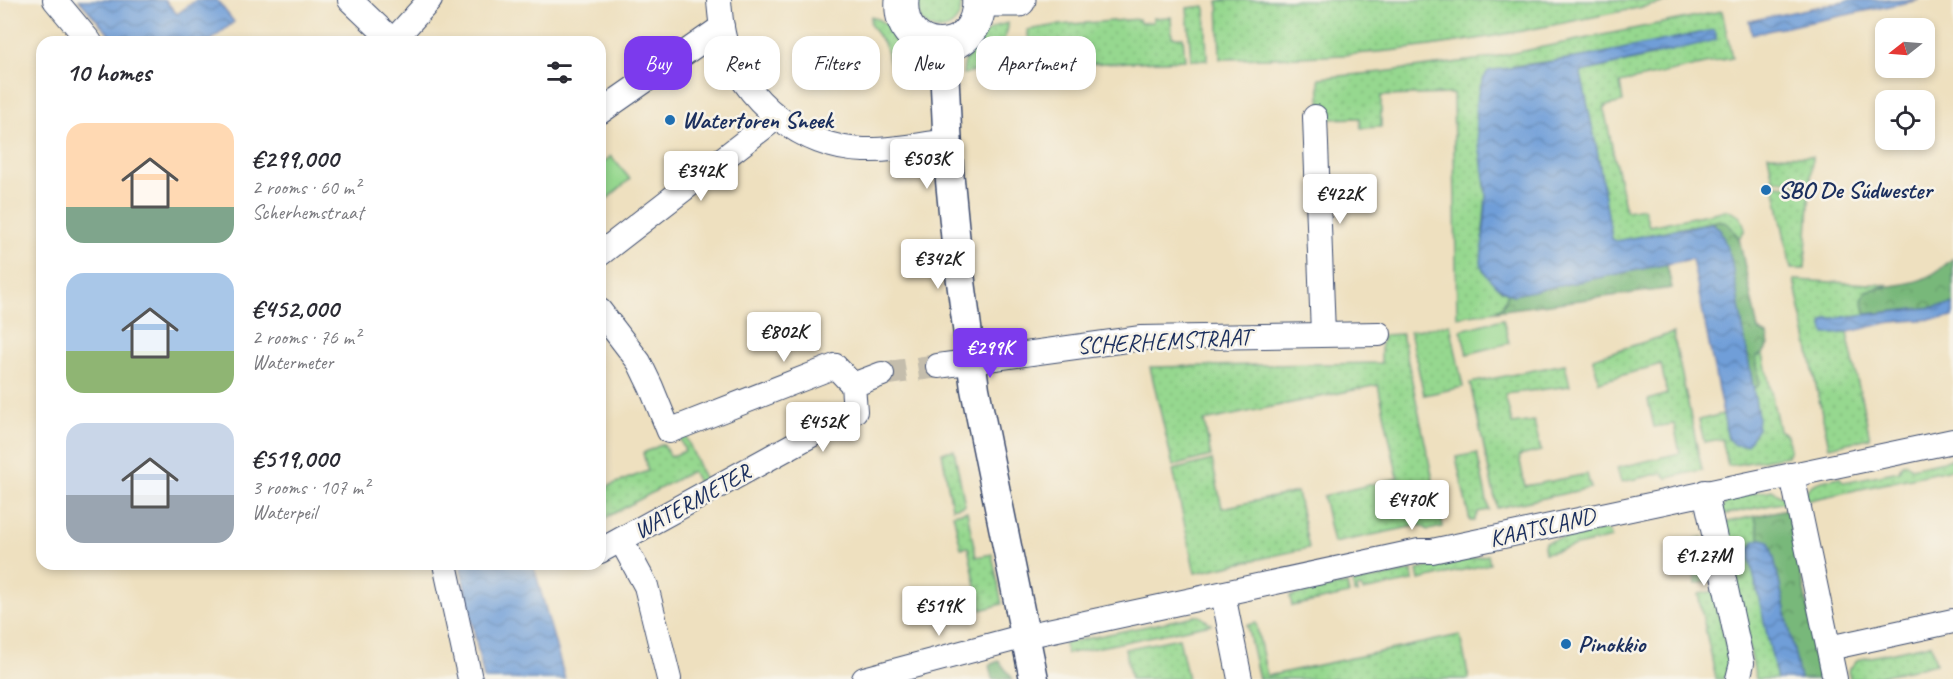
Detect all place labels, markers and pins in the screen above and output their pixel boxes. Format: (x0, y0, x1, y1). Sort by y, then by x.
place label: Watertoren Sneek (682, 105, 835, 135)
marker: Watertoren Sneek (663, 113, 677, 127)
pin: €503K (885, 139, 969, 190)
pin: €342K (659, 151, 743, 202)
pin: €422K (1298, 174, 1382, 225)
place label: SBO De Súdwester (1778, 175, 1934, 205)
marker: SBO De Súdwester (1759, 183, 1773, 197)
pin: €342K (896, 239, 980, 290)
pin: €802K (742, 312, 826, 363)
pin: €299K (948, 328, 1032, 379)
pin: €452K (781, 402, 865, 453)
pin: €470K (1370, 480, 1454, 531)
pin: €1.27M (1655, 536, 1753, 587)
pin: €519K (897, 586, 981, 637)
place label: Pinokkio (1578, 629, 1648, 659)
marker: Pinokkio (1559, 637, 1573, 651)

